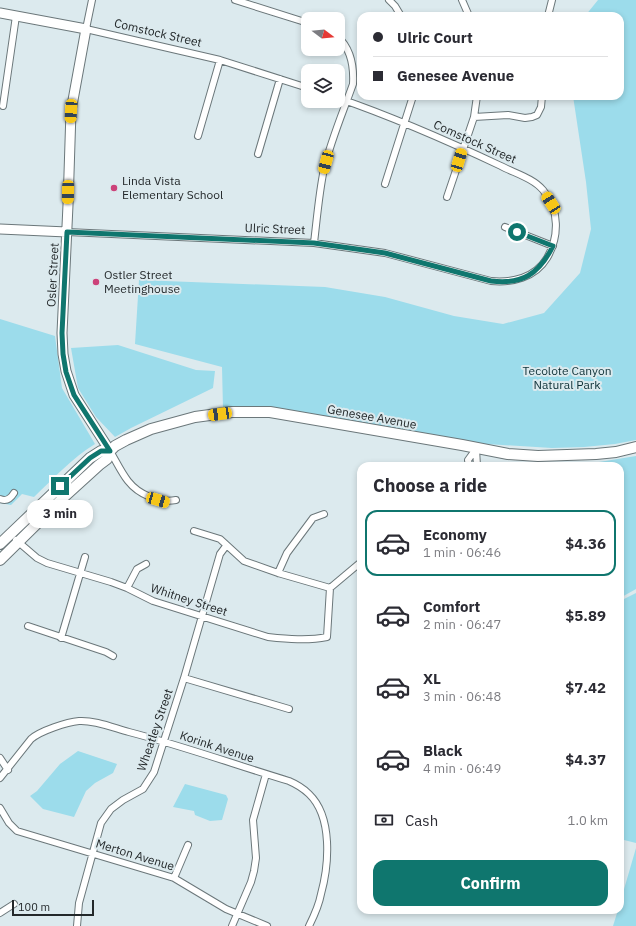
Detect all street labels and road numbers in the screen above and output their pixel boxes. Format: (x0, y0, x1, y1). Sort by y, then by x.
street label: Comstock Street (113, 15, 203, 50)
street label: Comstock Street (431, 117, 519, 167)
street label: Ulric Street (244, 220, 306, 237)
street label: Osler Street (43, 242, 62, 308)
street label: Genesee Avenue (326, 401, 418, 432)
street label: Whitney Street (149, 580, 229, 619)
street label: Wheatley Street (133, 687, 176, 773)
street label: Korink Avenue (178, 727, 257, 766)
street label: Merton Avenue (94, 835, 177, 874)

